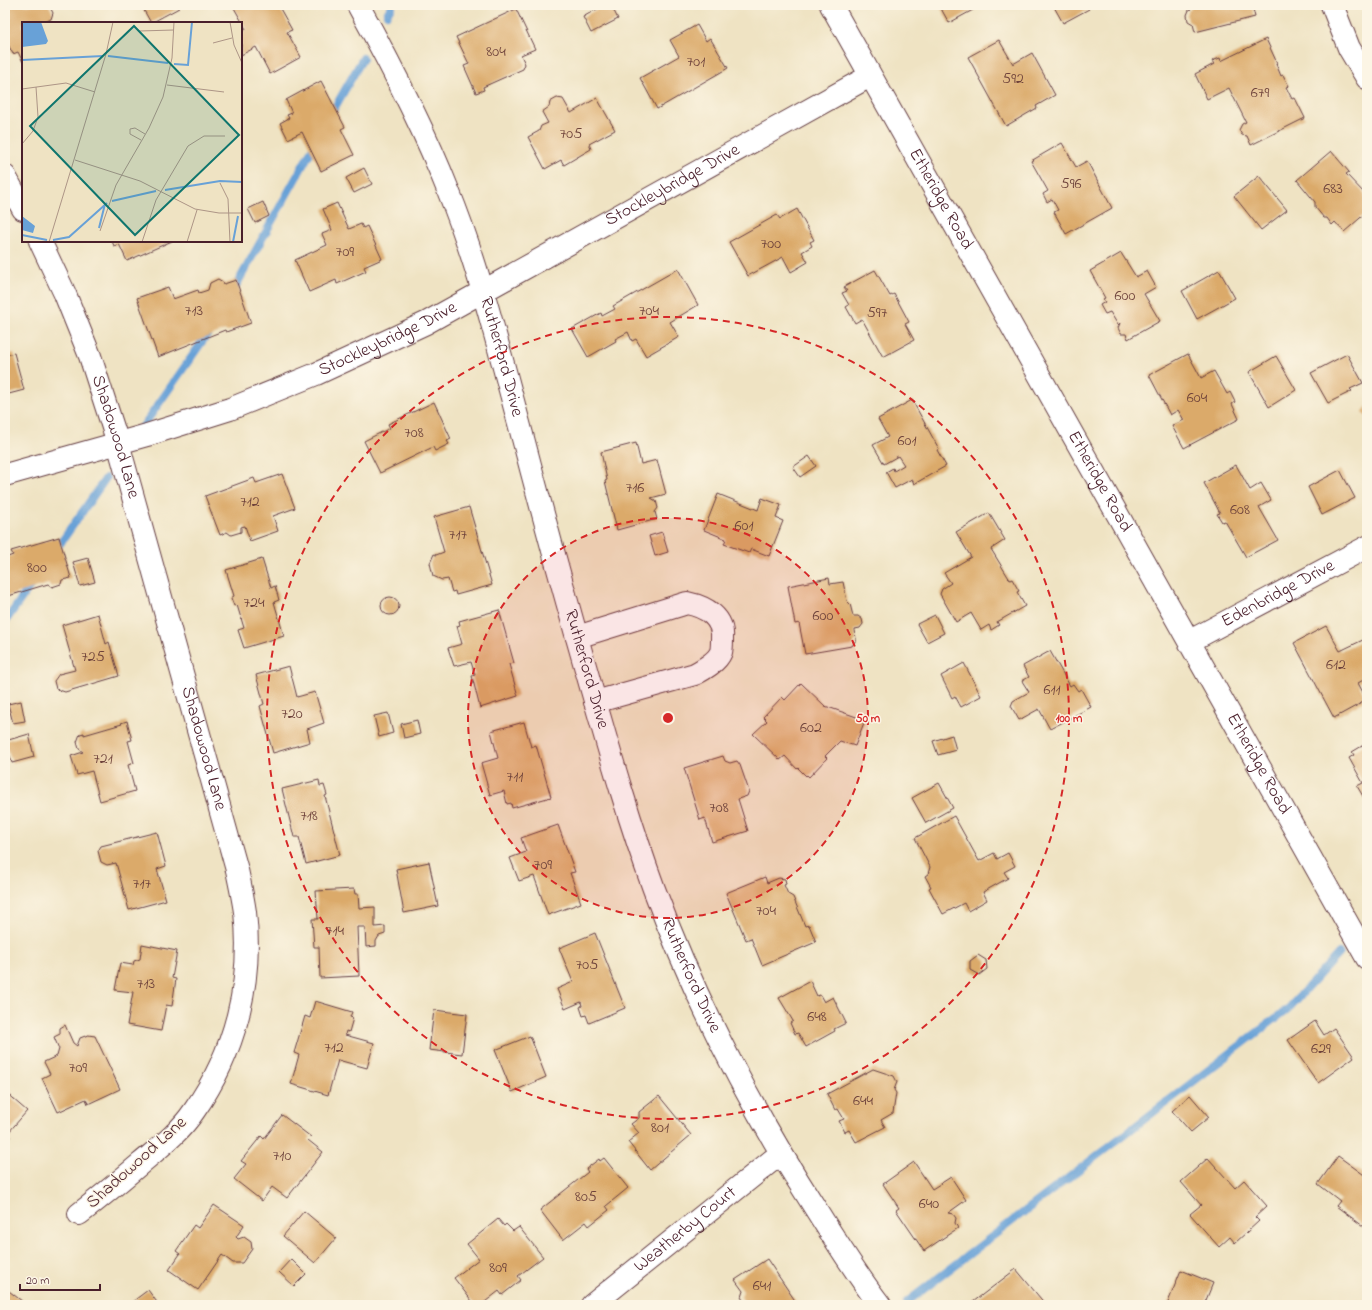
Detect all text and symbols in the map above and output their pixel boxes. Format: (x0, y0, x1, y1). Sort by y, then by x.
inset map (22, 22, 242, 242)
house number: 804 (486, 40, 506, 64)
house number: 701 (687, 50, 705, 74)
house number: 592 (1002, 67, 1024, 91)
house number: 679 (1251, 81, 1269, 105)
house number: 705 (560, 122, 582, 146)
street label: Stockleybridge Drive (601, 137, 746, 234)
street label: Etheridge Road (901, 144, 979, 255)
house number: 596 (1060, 172, 1082, 196)
house number: 683 (1323, 177, 1343, 201)
house number: 700 (761, 232, 781, 256)
house number: 709 (336, 240, 354, 264)
house number: 600 (1115, 284, 1136, 308)
street label: Rutherford Drive (472, 294, 530, 420)
street label: Stockleybridge Drive (314, 295, 463, 384)
house number: 713 (185, 299, 203, 323)
house number: 704 (639, 299, 659, 323)
house number: 597 (867, 301, 888, 325)
street label: Shadowood Lane (84, 372, 146, 502)
house number: 604 (1187, 386, 1208, 410)
house number: 708 (404, 421, 424, 445)
street label: Etheridge Road (1060, 426, 1138, 537)
house number: 601 (897, 429, 917, 453)
house number: 716 (626, 476, 644, 500)
house number: 712 (240, 490, 260, 514)
house number: 608 (1230, 498, 1250, 522)
house number: 601 (734, 514, 754, 538)
house number: 717 (449, 523, 468, 547)
street label: Edenbridge Drive (1217, 553, 1340, 635)
house number: 800 (27, 556, 47, 580)
house number: 724 (243, 591, 265, 615)
house number: 600 (813, 604, 834, 628)
street label: Rutherford Drive (557, 607, 616, 733)
house number: 725 (81, 645, 105, 669)
house number: 612 (1326, 653, 1346, 677)
house number: 611 (1043, 678, 1061, 702)
street label: Shadowood Lane (173, 683, 233, 814)
house number: 720 (281, 702, 303, 726)
street label: Etheridge Road (1219, 709, 1297, 820)
text: 50 m (856, 710, 881, 728)
text: 100 m (1056, 710, 1083, 728)
centre of rings (661, 711, 675, 725)
house number: 602 (800, 716, 822, 740)
house number: 721 (93, 747, 113, 771)
house number: 711 (507, 765, 523, 789)
house number: 708 (709, 796, 729, 820)
house number: 718 (300, 804, 318, 828)
house number: 709 (534, 853, 552, 877)
house number: 717 (133, 872, 152, 896)
house number: 704 (756, 899, 776, 923)
street label: Rutherford Drive (654, 915, 728, 1038)
house number: 714 (326, 919, 345, 943)
house number: 705 (576, 953, 598, 977)
house number: 713 (137, 972, 155, 996)
house number: 648 (807, 1005, 827, 1029)
house number: 712 (324, 1036, 344, 1060)
house number: 629 (1311, 1037, 1331, 1061)
house number: 709 (69, 1056, 87, 1080)
house number: 644 (853, 1089, 874, 1113)
street label: Shadowood Lane (81, 1110, 194, 1215)
house number: 801 (651, 1116, 669, 1140)
house number: 710 (273, 1144, 291, 1168)
street label: Weatherby Court (629, 1180, 743, 1279)
house number: 805 (575, 1185, 597, 1209)
house number: 640 (919, 1192, 939, 1216)
house number: 809 (489, 1256, 507, 1280)
scale bar (20, 1266, 100, 1292)
text: 20 m (26, 1272, 49, 1290)
house number: 641 (753, 1274, 771, 1298)

